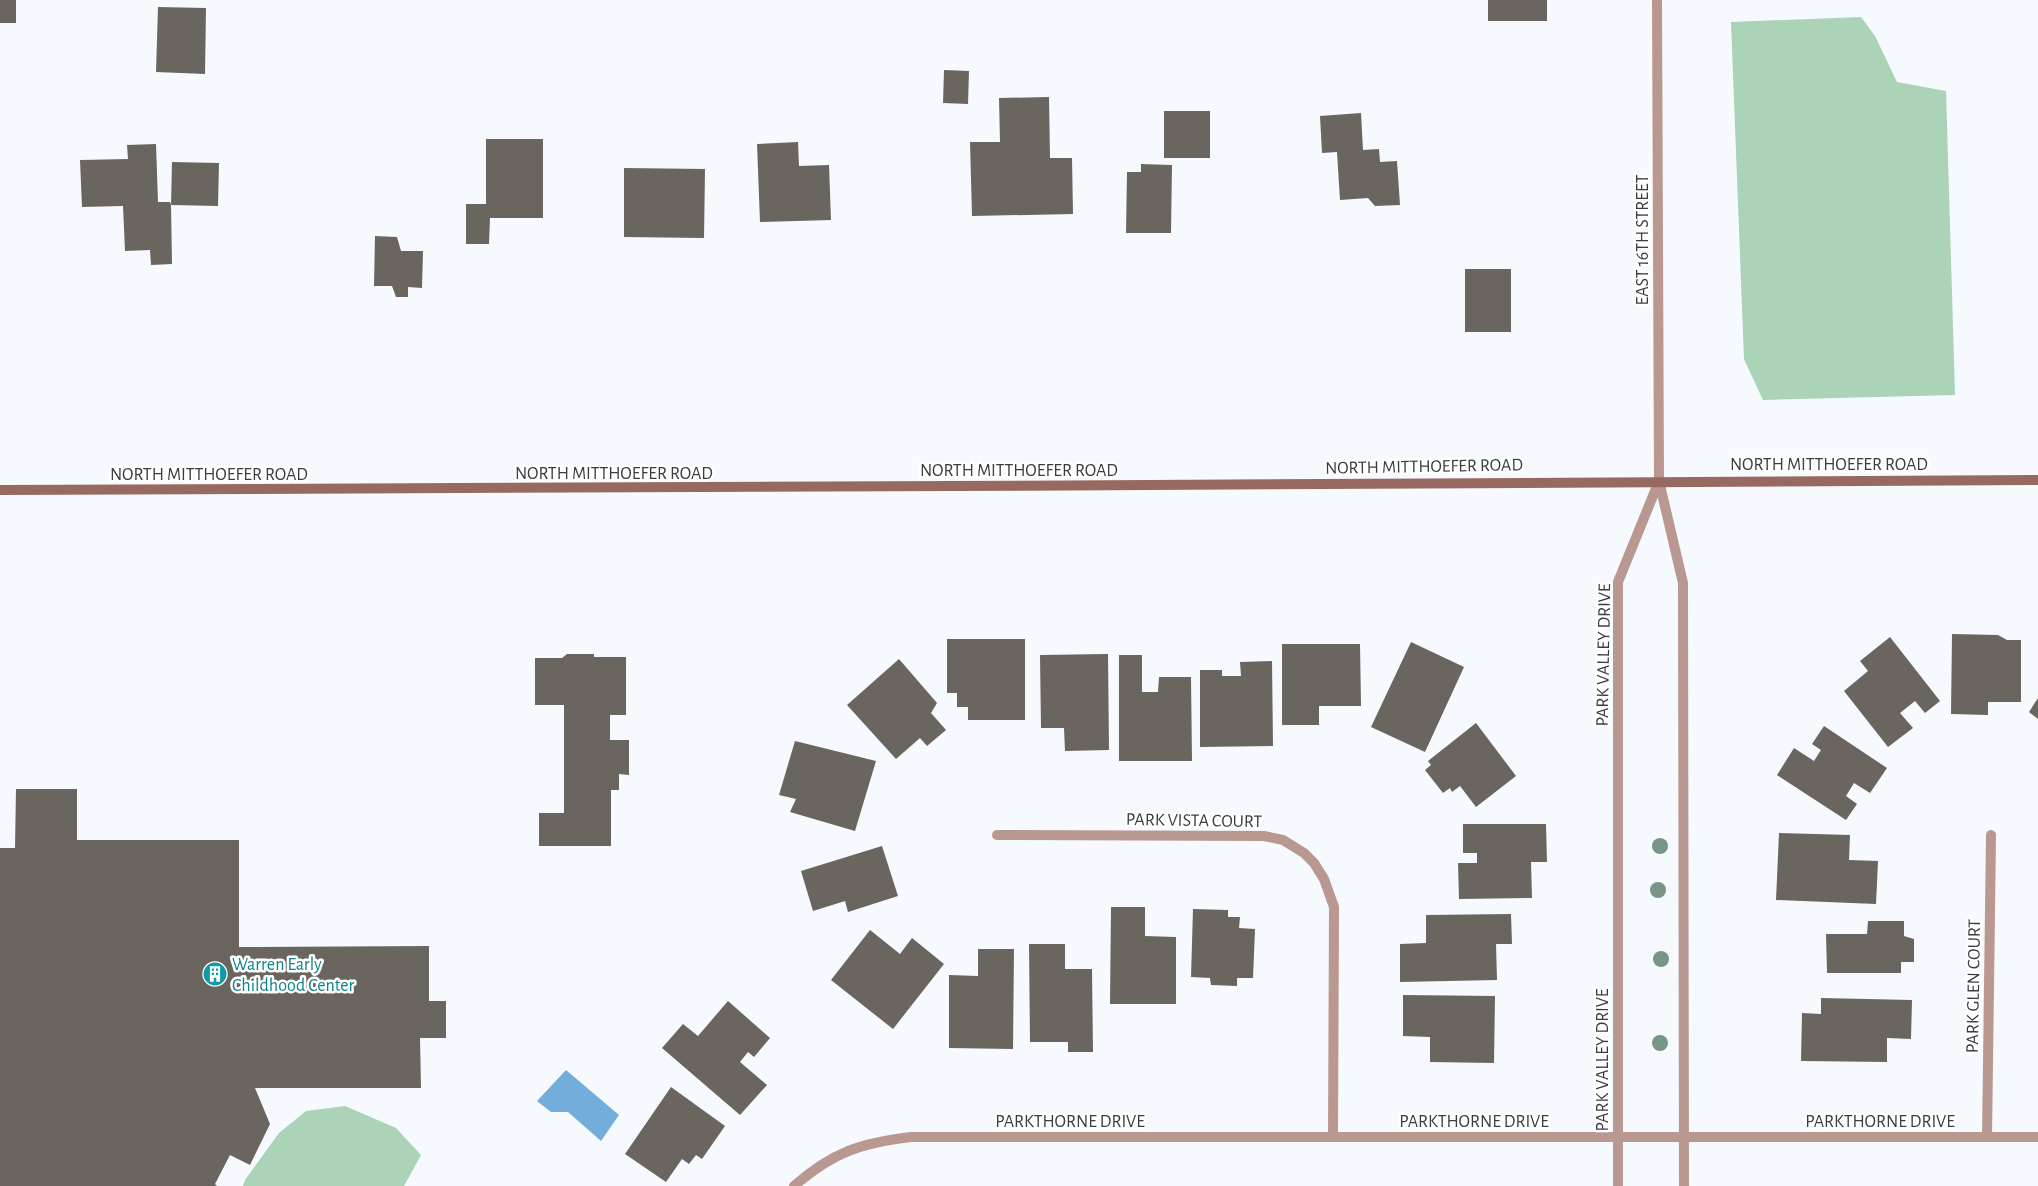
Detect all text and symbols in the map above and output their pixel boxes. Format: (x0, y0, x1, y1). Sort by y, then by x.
street label: EAST 16TH STREET (1634, 174, 1652, 306)
street label: NORTH MITTHOEFER ROAD (1325, 456, 1523, 478)
street label: NORTH MITTHOEFER ROAD (1730, 456, 1928, 474)
street label: NORTH MITTHOEFER ROAD (920, 462, 1118, 480)
street label: NORTH MITTHOEFER ROAD (515, 465, 713, 483)
street label: NORTH MITTHOEFER ROAD (110, 466, 308, 484)
street label: PARK VALLEY DRIVE (1594, 583, 1614, 727)
street label: PARK VISTA COURT (1126, 811, 1262, 831)
street label: PARK GLEN COURT (1964, 919, 1984, 1053)
place label: Warren Early Childhood Center (232, 956, 355, 995)
building icon: Warren Early Childhood Center (202, 961, 228, 987)
street label: PARK VALLEY DRIVE (1594, 988, 1612, 1131)
street label: PARKTHORNE DRIVE (995, 1113, 1145, 1131)
street label: PARKTHORNE DRIVE (1399, 1113, 1549, 1131)
street label: PARKTHORNE DRIVE (1805, 1113, 1955, 1131)

